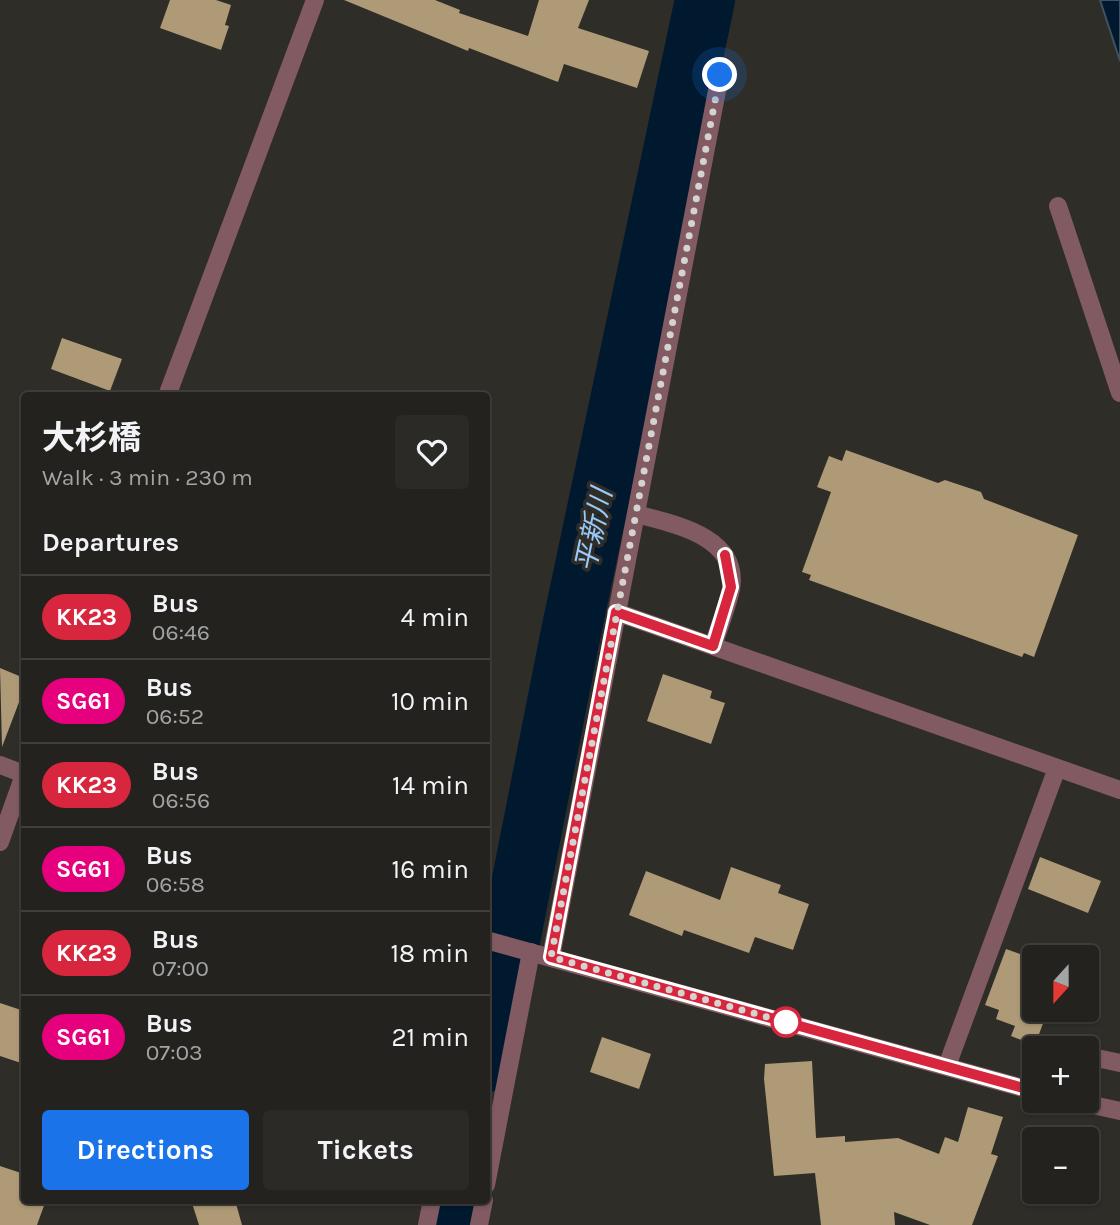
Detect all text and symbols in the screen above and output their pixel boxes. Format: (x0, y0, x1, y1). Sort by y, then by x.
your location (702, 57, 737, 92)
button: heart (395, 415, 469, 489)
text: 大杉橋 (42, 419, 141, 457)
text: Walk · 3 min · 230 m (42, 464, 253, 491)
water label: 平新川 (569, 483, 619, 575)
text: Departures (42, 527, 179, 558)
text: Bus (152, 588, 199, 619)
text: 4 min (401, 602, 469, 633)
text: KK23 (56, 603, 117, 631)
text: 06:46 (152, 619, 210, 646)
text: Bus (146, 672, 193, 703)
text: 10 min (391, 686, 469, 717)
text: SG61 (56, 687, 111, 715)
text: 06:52 (146, 703, 204, 730)
text: Bus (152, 756, 199, 787)
text: 14 min (392, 770, 469, 801)
text: KK23 (56, 771, 117, 799)
text: 06:56 (152, 787, 210, 814)
text: Bus (146, 840, 193, 871)
text: 16 min (392, 854, 469, 885)
text: SG61 (56, 855, 111, 883)
text: 06:58 (146, 871, 205, 898)
text: Bus (152, 924, 199, 955)
text: 18 min (390, 938, 469, 969)
text: KK23 (56, 939, 117, 967)
north arrow (1022, 945, 1099, 1022)
map controls (1022, 945, 1099, 1204)
text: 07:00 (152, 955, 209, 982)
unlabelled marker (771, 1007, 801, 1037)
text: Bus (146, 1008, 193, 1039)
text: 21 min (391, 1022, 469, 1053)
text: SG61 (56, 1023, 111, 1051)
button: + (1022, 1036, 1099, 1113)
text: 07:03 (146, 1039, 203, 1066)
button: Directions (42, 1110, 249, 1190)
button: Tickets (263, 1110, 469, 1190)
button: − (1022, 1127, 1099, 1204)

